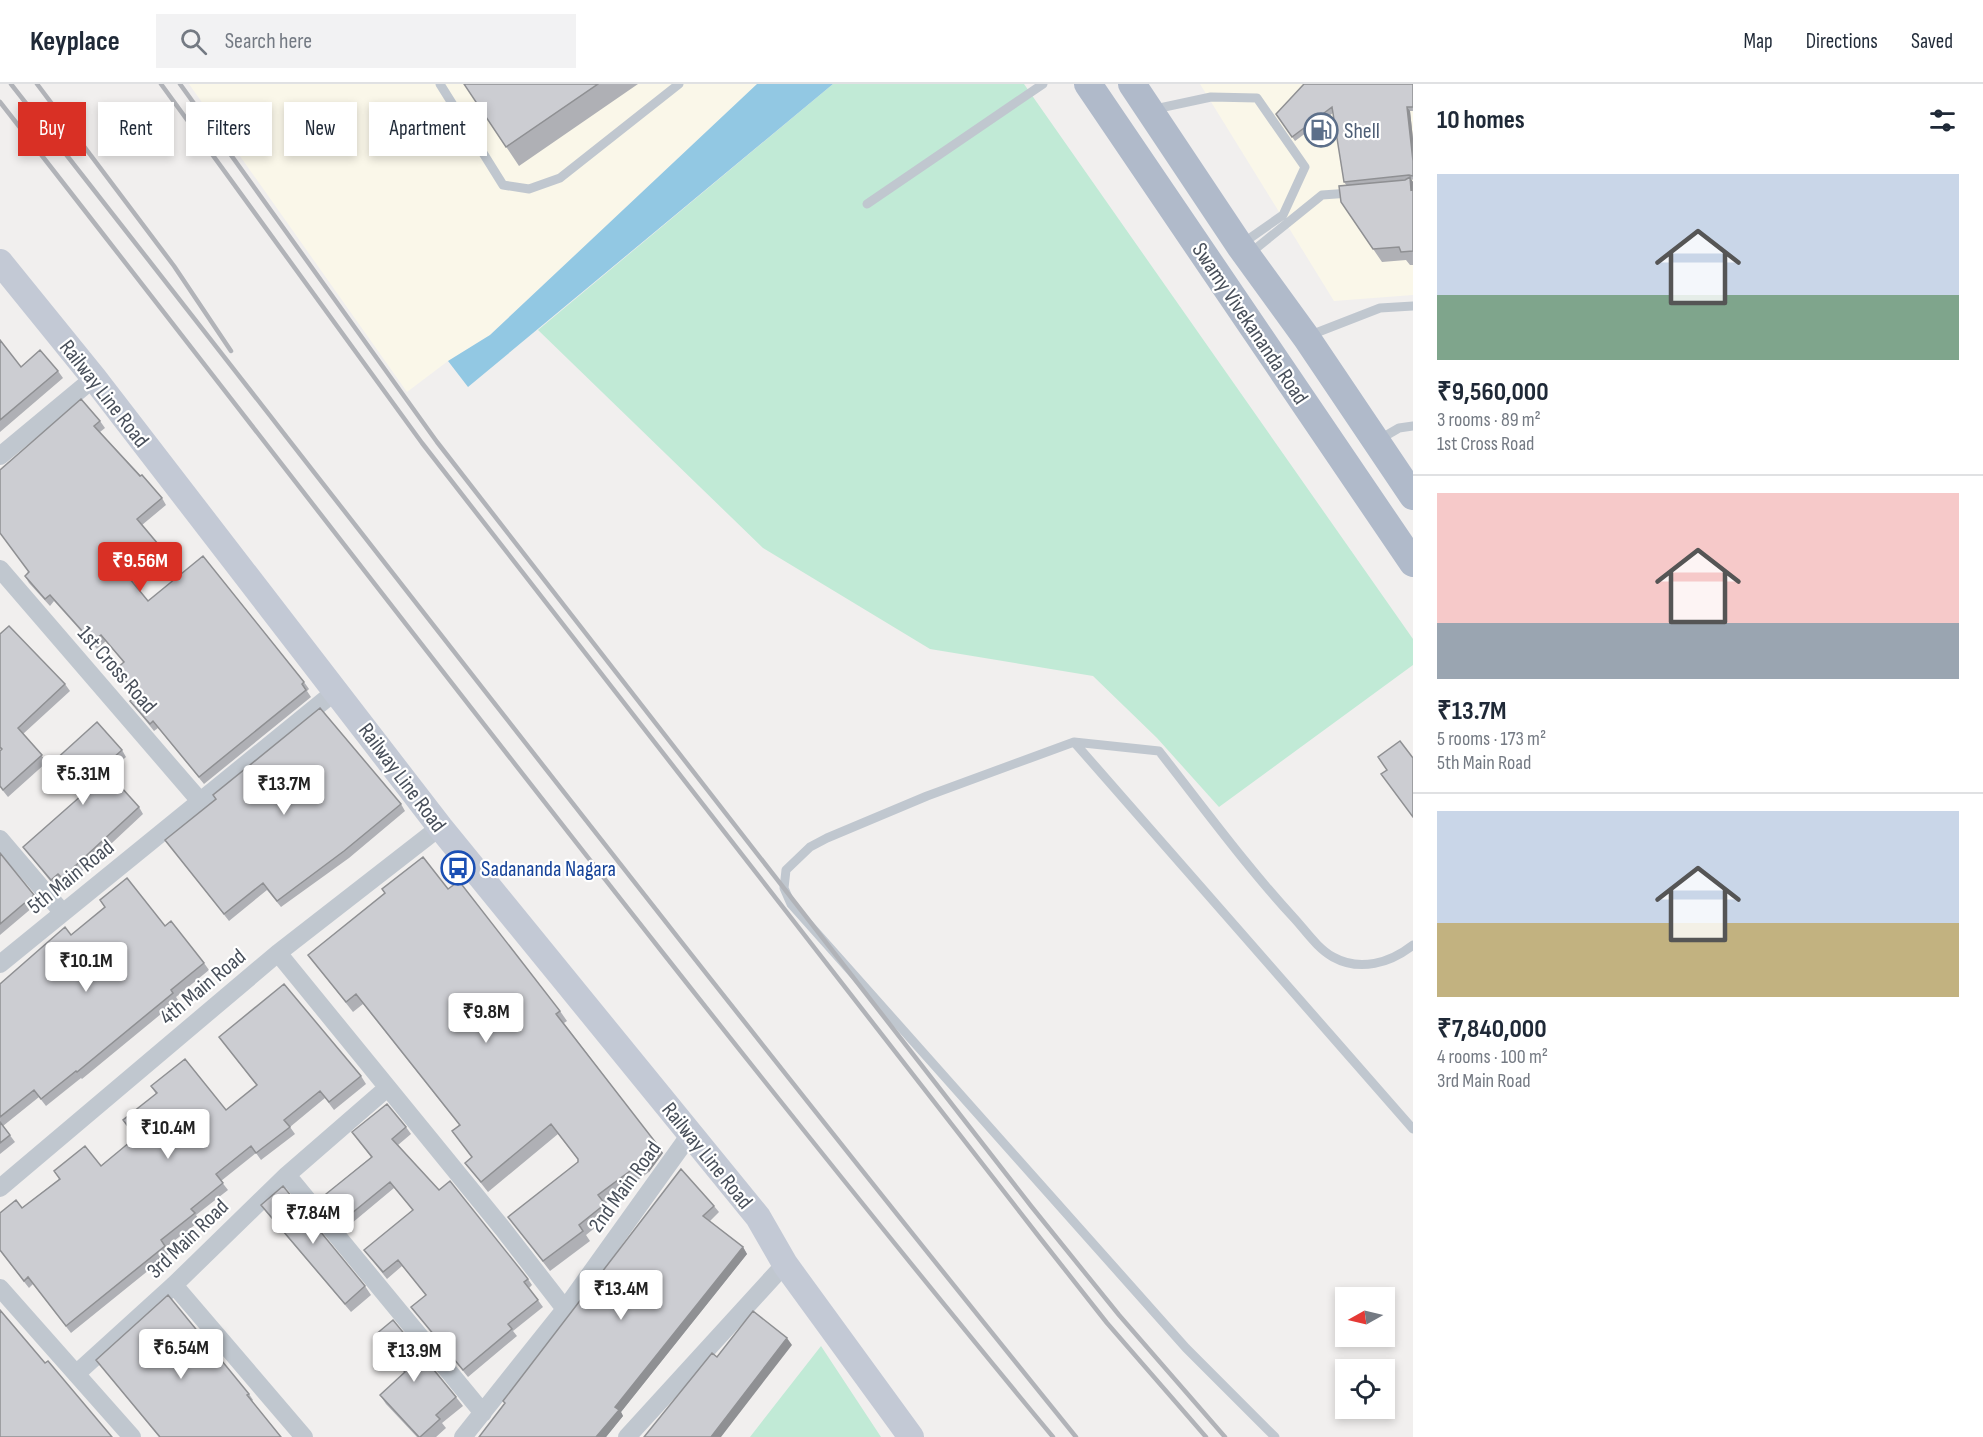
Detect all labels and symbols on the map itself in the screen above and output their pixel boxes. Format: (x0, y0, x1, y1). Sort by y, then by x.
fuel station icon: Shell (1303, 112, 1339, 148)
place label: Shell (1344, 118, 1380, 145)
street label: Swamy Vivekananda Road (1186, 238, 1314, 410)
street label: Railway Line Road (53, 335, 154, 453)
pin: ₹9.56M (91, 542, 189, 593)
street label: 1st Cross Road (72, 621, 162, 719)
street label: Railway Line Road (352, 718, 452, 838)
pin: ₹5.31M (34, 755, 132, 806)
pin: ₹13.7M (235, 765, 333, 816)
street label: 5th Main Road (22, 834, 120, 920)
bus stop icon: Sadananda Nagara (440, 850, 476, 886)
place label: Sadananda Nagara (481, 856, 616, 883)
pin: ₹10.1M (37, 942, 135, 993)
street label: 4th Main Road (154, 943, 251, 1031)
pin: ₹9.8M (444, 993, 528, 1044)
street label: Railway Line Road (656, 1097, 758, 1215)
pin: ₹10.4M (119, 1109, 217, 1160)
street label: 2nd Main Road (583, 1136, 667, 1238)
street label: 3rd Main Road (142, 1194, 234, 1285)
pin: ₹7.84M (264, 1194, 362, 1245)
pin: ₹13.4M (572, 1270, 670, 1321)
north arrow (1335, 1287, 1395, 1347)
pin: ₹6.54M (132, 1329, 230, 1380)
pin: ₹13.9M (365, 1332, 463, 1383)

